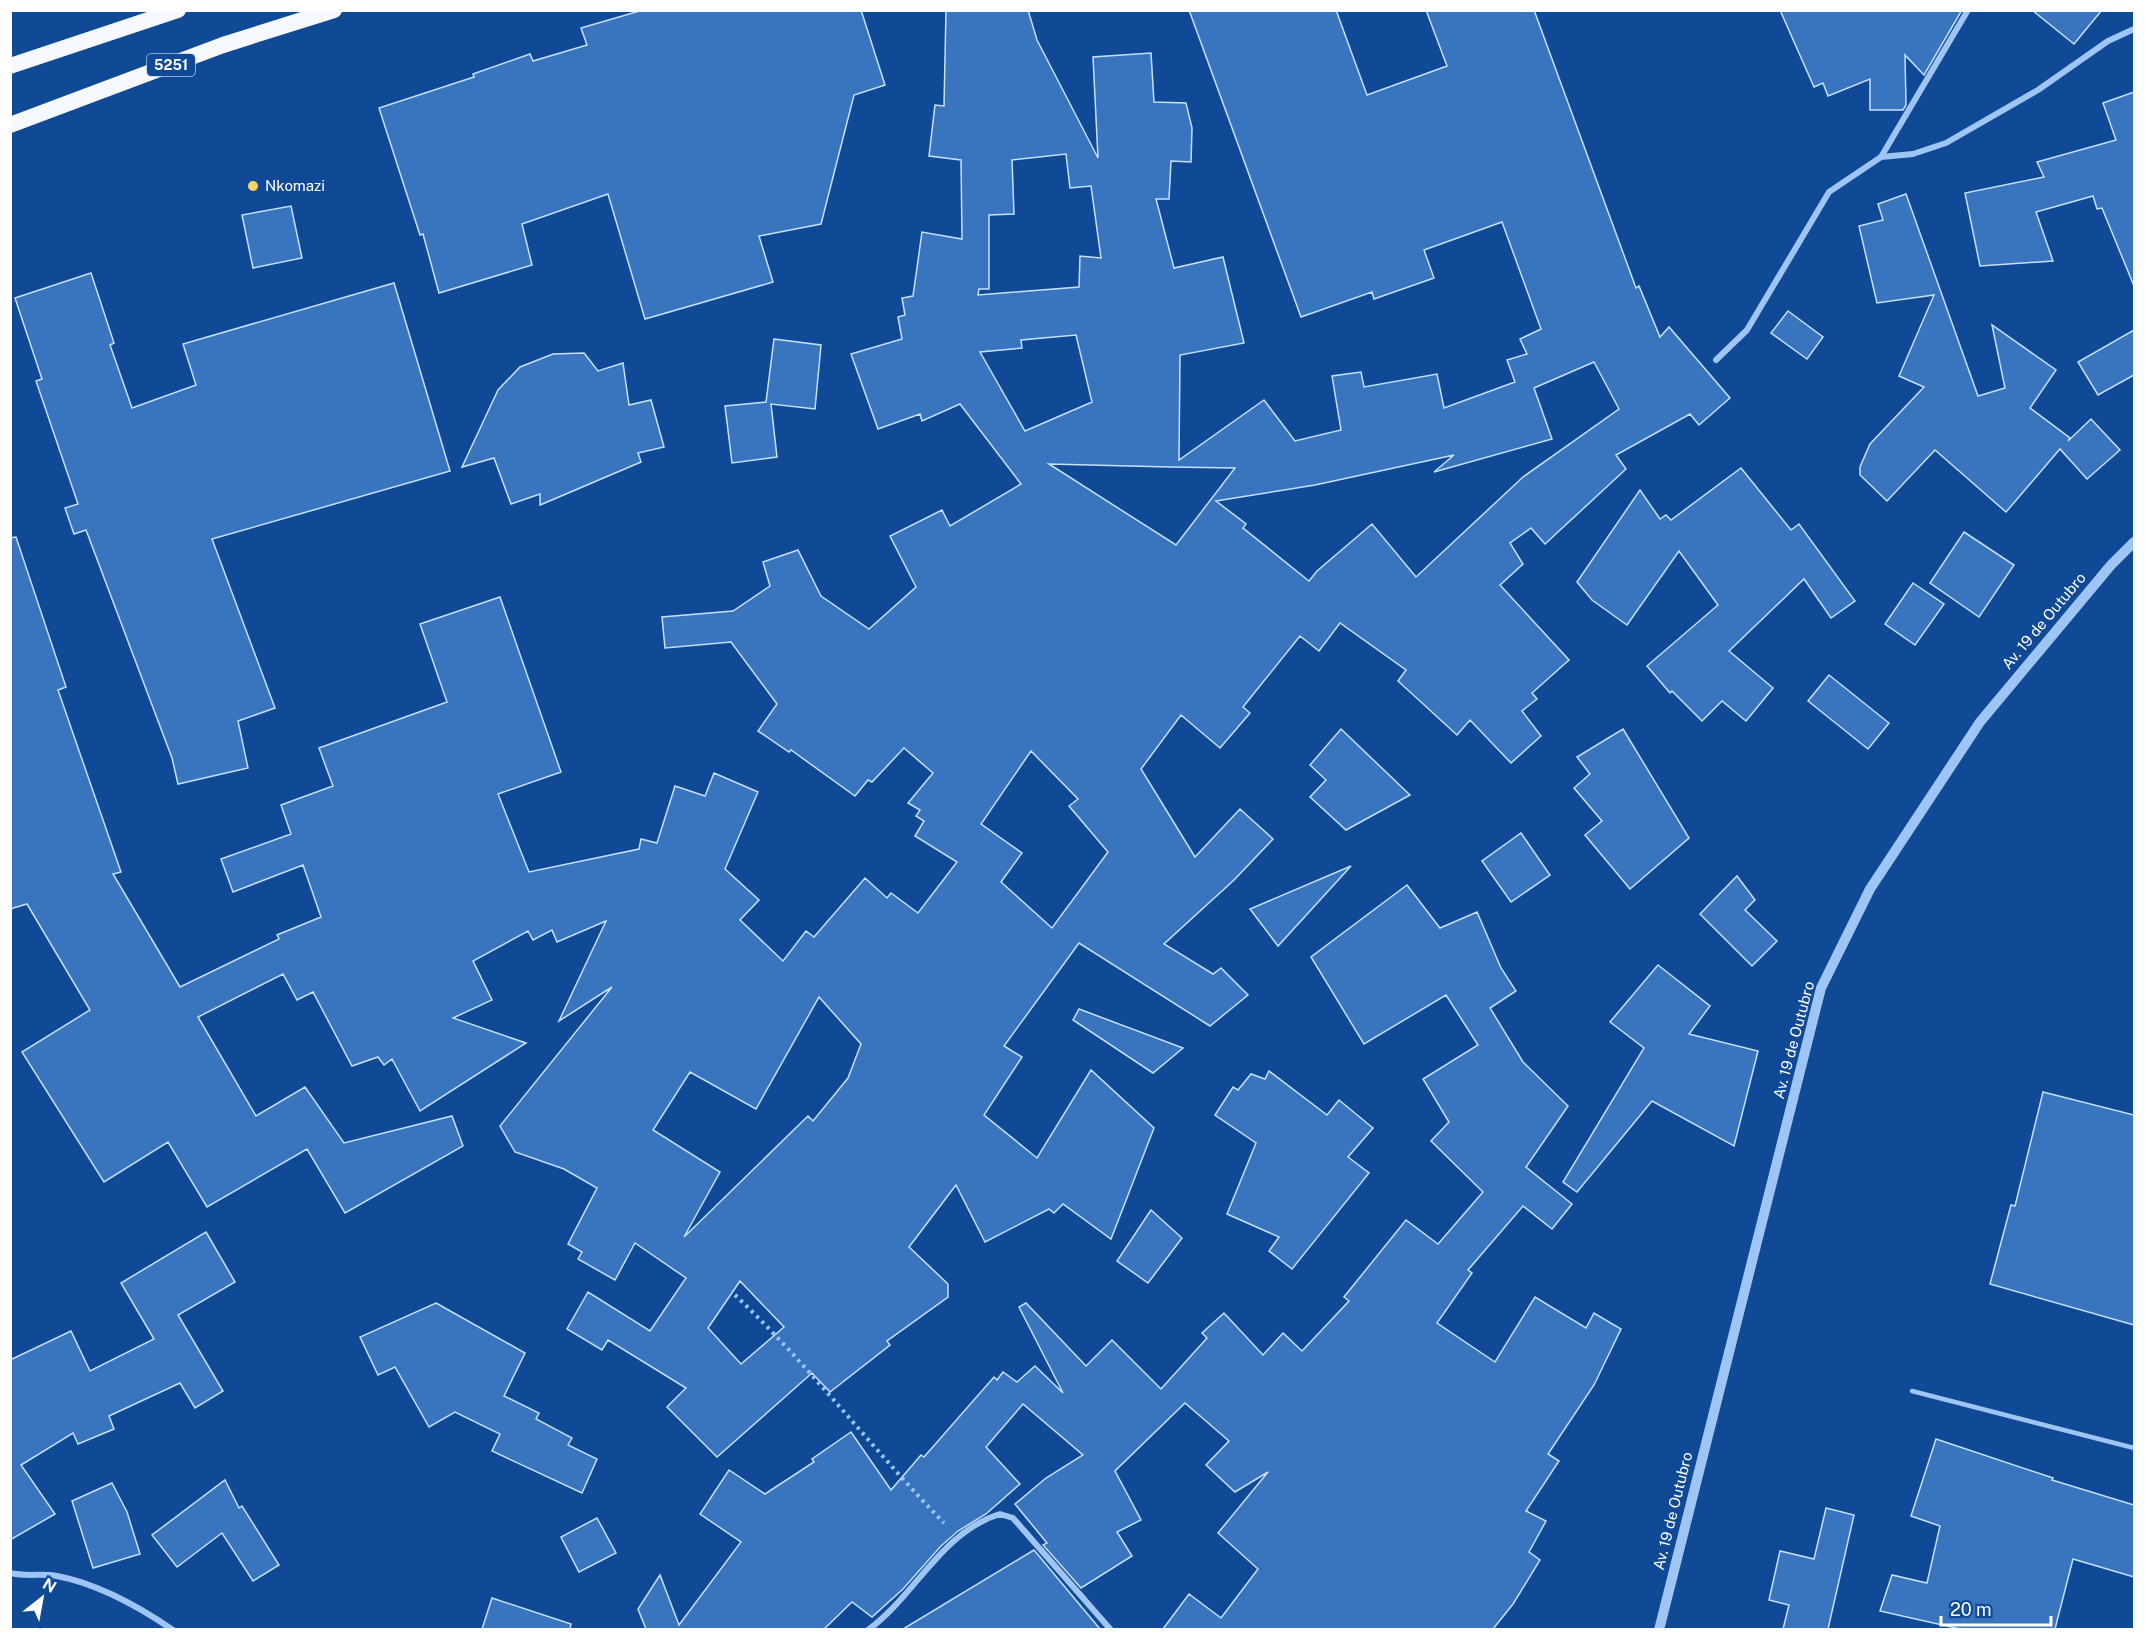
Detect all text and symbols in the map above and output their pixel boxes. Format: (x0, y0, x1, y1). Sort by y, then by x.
road number: 5251 (147, 54, 195, 76)
place label: Nkomazi (265, 177, 325, 194)
marker: Nkomazi (246, 179, 260, 193)
street label: Av. 19 de Outubro (1998, 569, 2089, 672)
street label: Av. 19 de Outubro (1770, 979, 1817, 1100)
street label: Av. 19 de Outubro (1650, 1450, 1695, 1572)
north arrow (12, 1568, 72, 1628)
text: N (39, 1574, 60, 1597)
scale bar (1941, 1589, 2050, 1627)
text: 20 m (1950, 1599, 1992, 1620)

